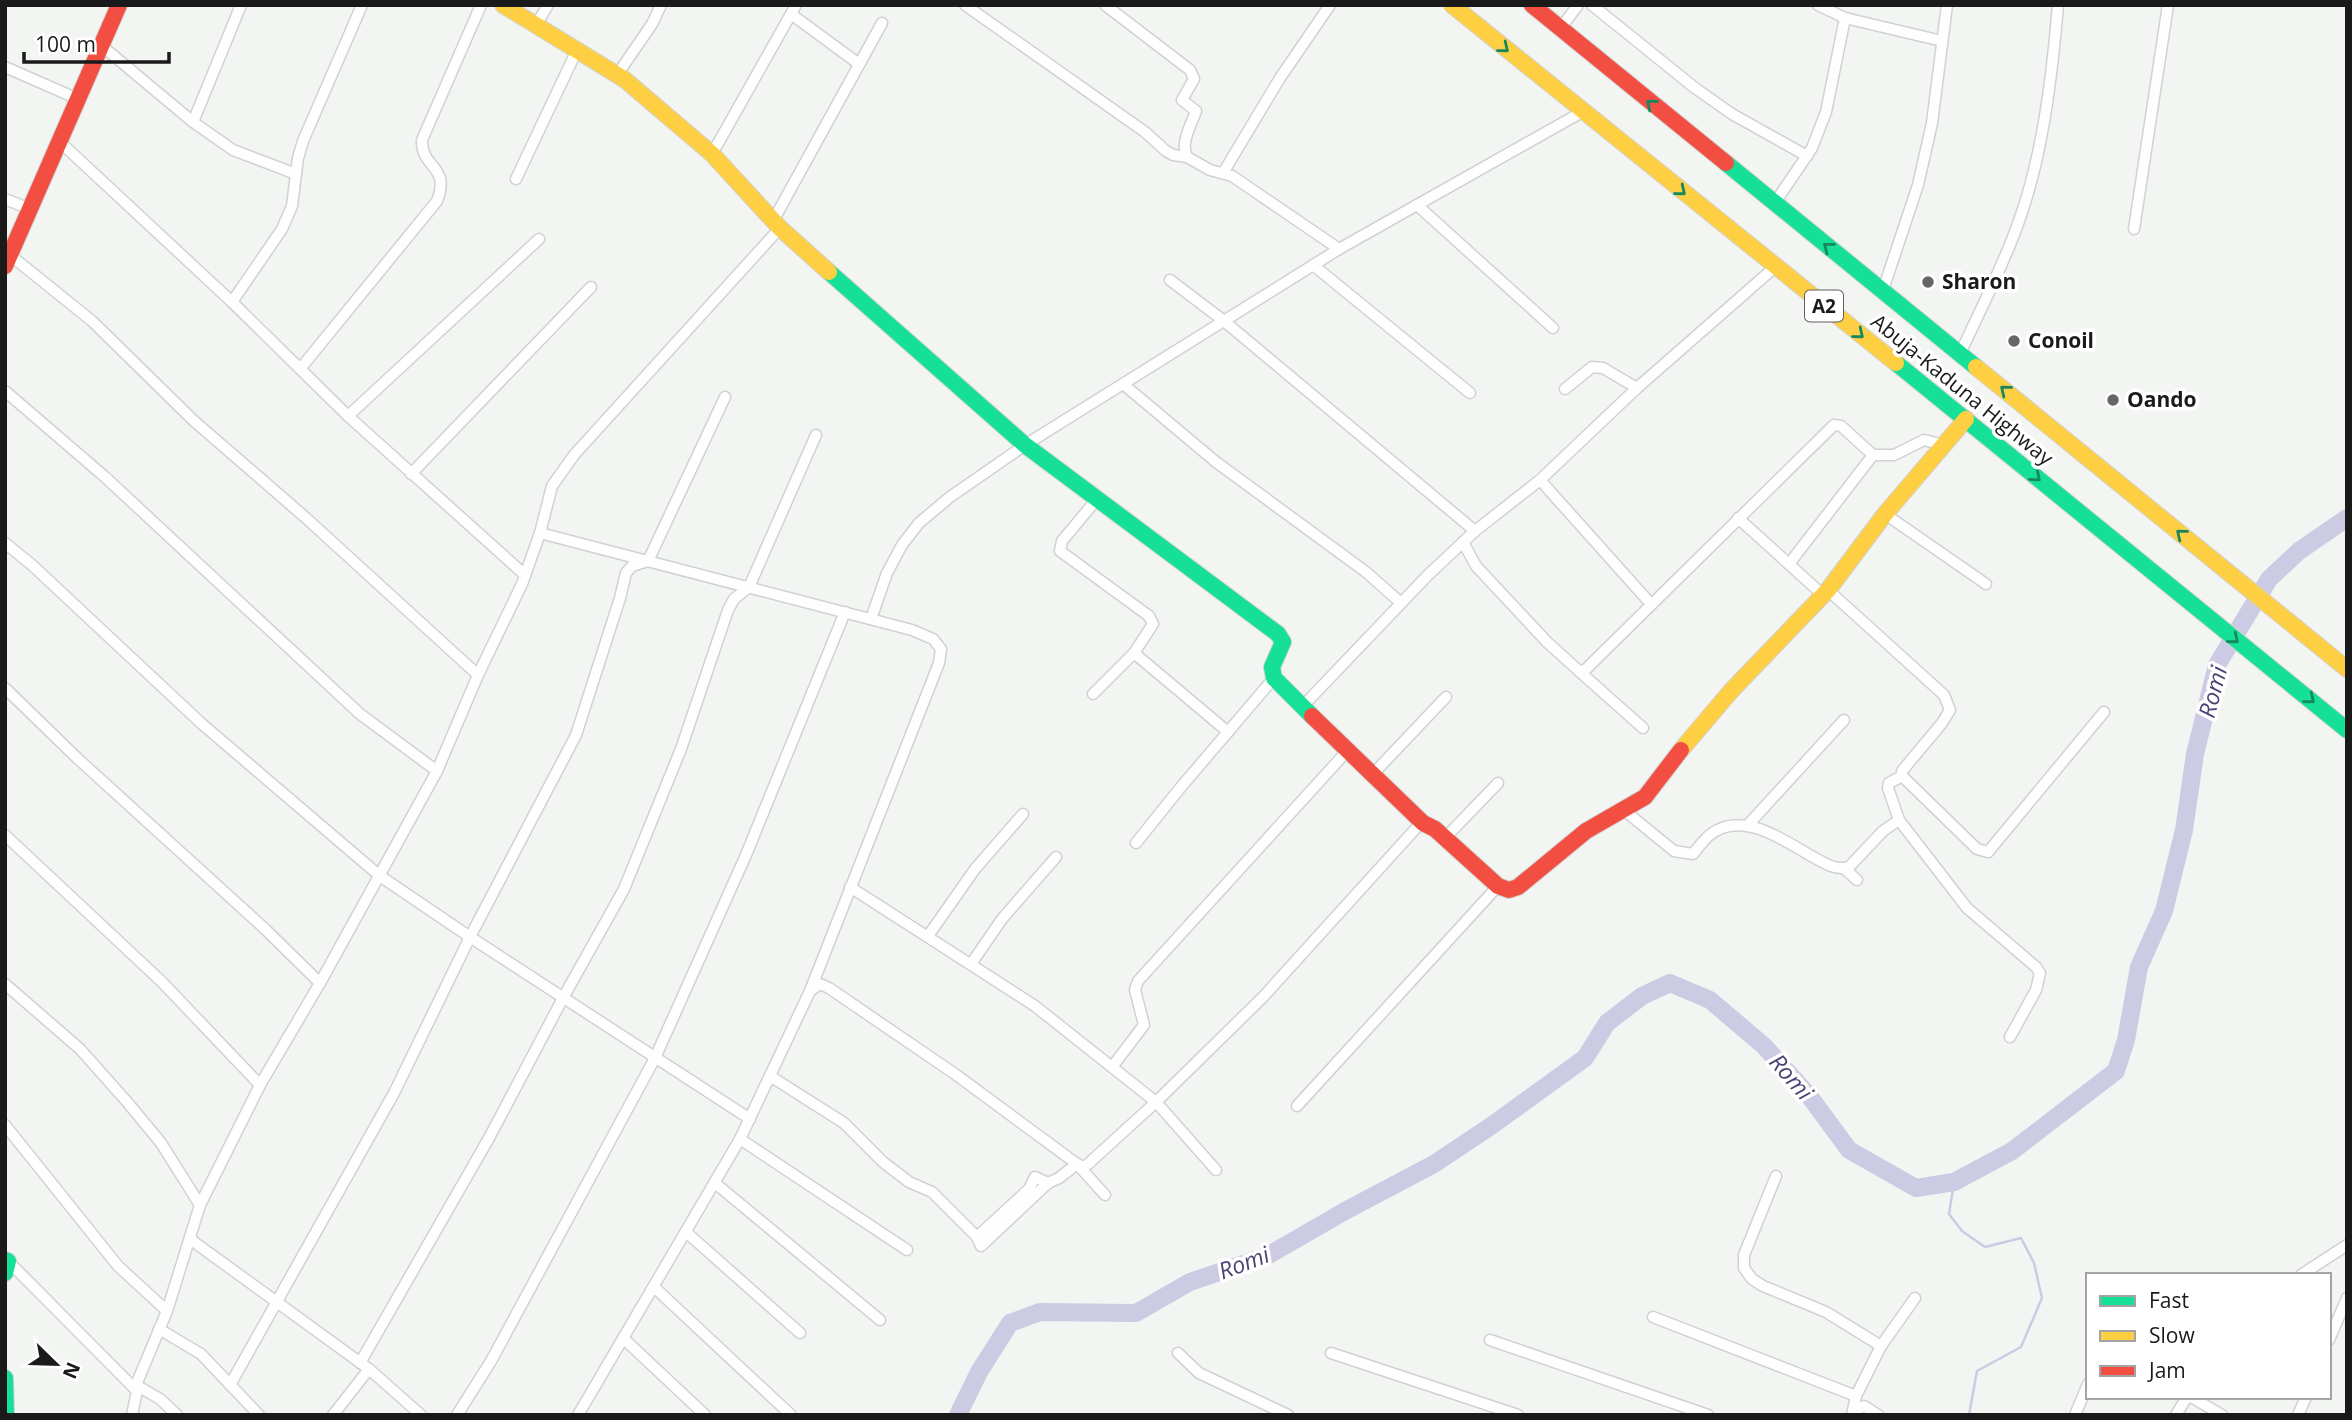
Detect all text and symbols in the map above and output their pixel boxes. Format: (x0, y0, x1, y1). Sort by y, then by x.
scale bar (24, 21, 170, 65)
text: 100 m (35, 30, 96, 58)
one-way arrow (1497, 40, 1509, 53)
one-way arrow (1647, 100, 1660, 112)
one-way arrow (1674, 183, 1686, 196)
one-way arrow (1824, 242, 1836, 255)
place label: Sharon (1942, 267, 2016, 295)
marker: Sharon (1920, 274, 1936, 290)
road number: A2 (1805, 290, 1843, 322)
street label: Abuja-Kaduna Highway (1866, 307, 2060, 472)
one-way arrow (1851, 325, 1863, 338)
place label: Conoil (2028, 326, 2094, 354)
marker: Conoil (2006, 333, 2022, 349)
place label: Oando (2127, 385, 2197, 413)
one-way arrow (2000, 386, 2012, 399)
marker: Oando (2105, 392, 2121, 408)
one-way arrow (2027, 469, 2040, 481)
one-way arrow (2177, 530, 2190, 542)
one-way arrow (2226, 631, 2239, 643)
water label: Romi (2190, 661, 2235, 721)
one-way arrow (2302, 691, 2314, 704)
water label: Romi (1763, 1046, 1822, 1107)
water label: Romi (1214, 1237, 1275, 1286)
legend (2086, 1273, 2331, 1399)
text: Fast (2149, 1286, 2189, 1314)
text: Slow (2149, 1321, 2195, 1349)
north arrow (21, 1329, 91, 1399)
text: Jam (2147, 1356, 2186, 1384)
text: N (57, 1358, 87, 1383)

